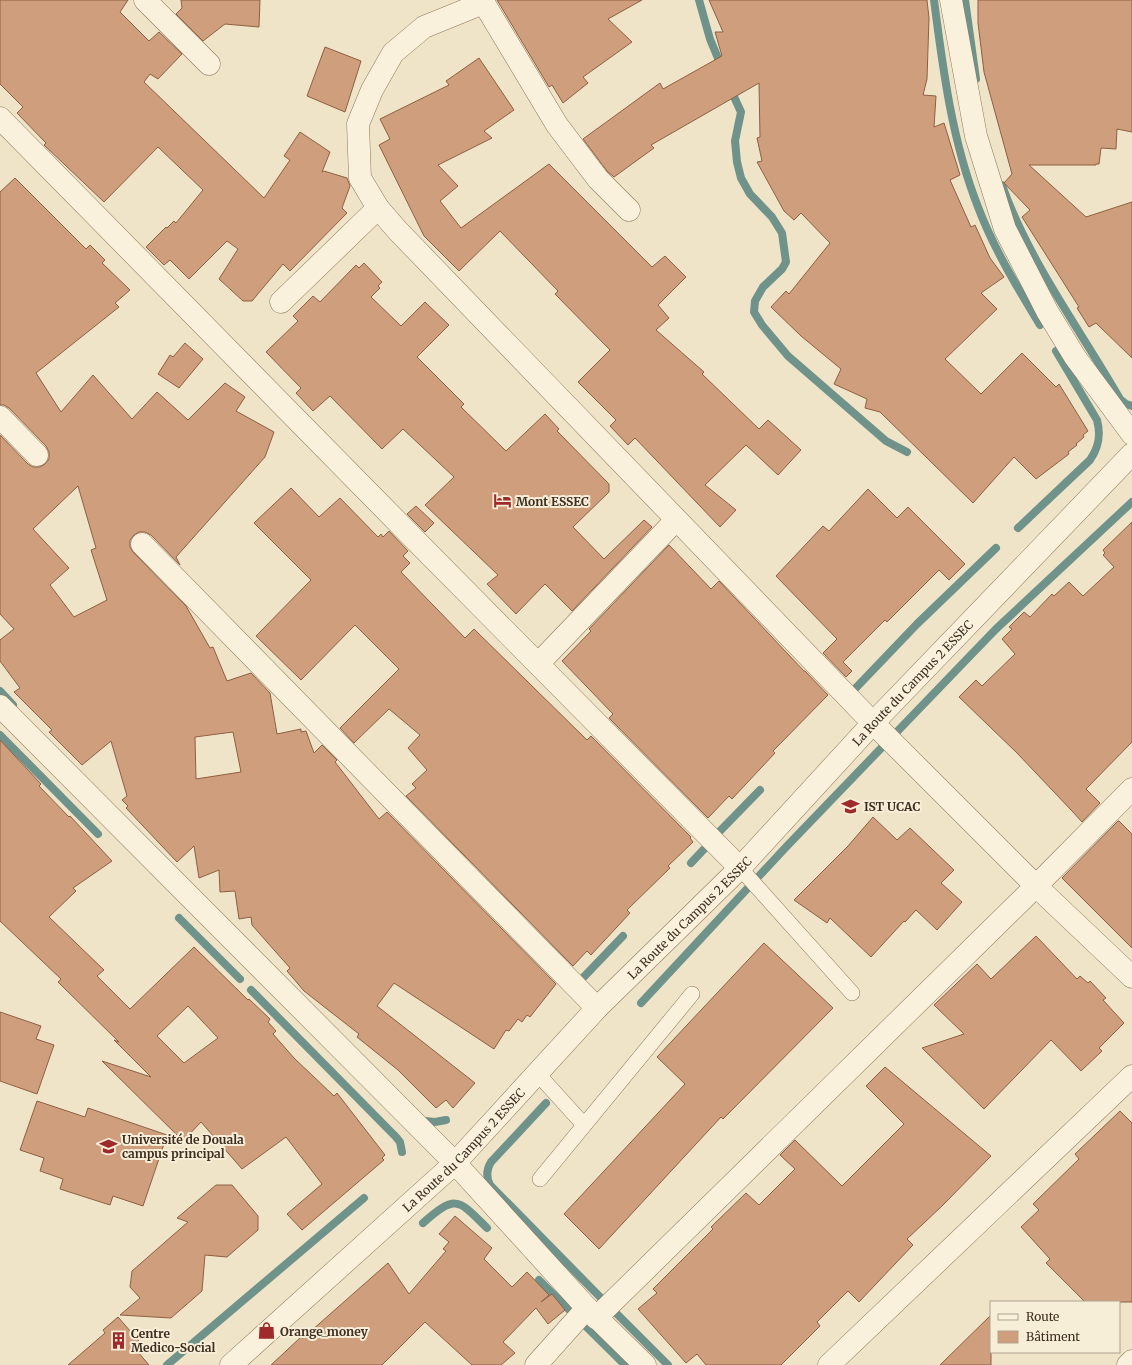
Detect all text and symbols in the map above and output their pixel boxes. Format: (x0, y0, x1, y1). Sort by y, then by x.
hotel icon: Mont ESSEC (493, 491, 513, 511)
place label: Mont ESSEC (516, 494, 589, 509)
street label: La Route du Campus 2 ESSEC (849, 617, 976, 748)
school or university icon: IST UCAC (841, 796, 861, 816)
place label: IST UCAC (864, 799, 920, 814)
street label: La Route du Campus 2 ESSEC (624, 853, 754, 982)
street label: La Route du Campus 2 ESSEC (399, 1085, 528, 1215)
place label: Université de Douala campus principal (122, 1132, 244, 1161)
school or university icon: Université de Douala campus principal (99, 1136, 119, 1156)
legend (990, 1301, 1120, 1353)
text: Route (1026, 1309, 1059, 1324)
shop icon: Orange_money (257, 1321, 277, 1341)
place label: Orange_money (280, 1324, 369, 1339)
place label: Centre Medico-Social (131, 1326, 216, 1355)
text: Bâtiment (1026, 1329, 1080, 1344)
building icon: Centre Medico-Social (108, 1330, 128, 1350)

